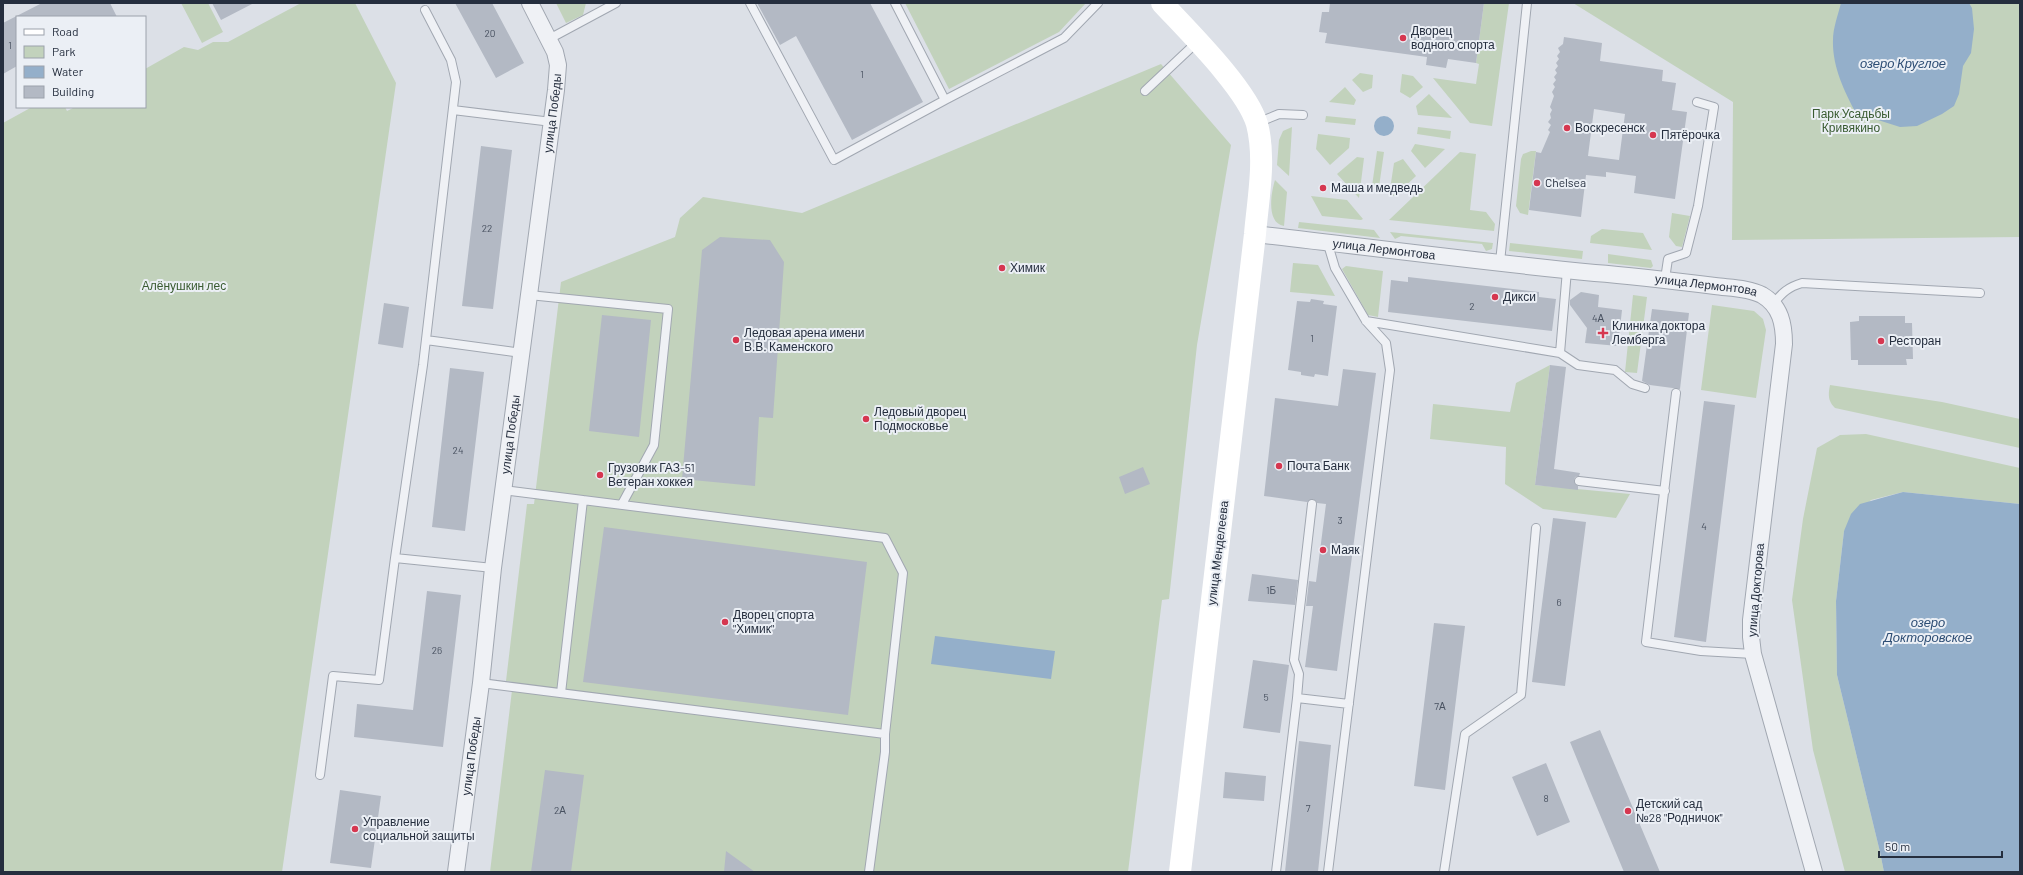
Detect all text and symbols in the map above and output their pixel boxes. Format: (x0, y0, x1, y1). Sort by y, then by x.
legend (16, 16, 146, 108)
place label: Дворец водного спорта (1411, 23, 1495, 52)
text: Road (52, 24, 79, 38)
house number: 20 (484, 27, 496, 39)
marker: Дворец водного спорта (1398, 33, 1408, 43)
house number: 1 (8, 39, 12, 51)
text: Park (52, 44, 76, 58)
water label: озеро Круглое (1860, 55, 1946, 71)
text: Water (52, 64, 84, 78)
house number: 1 (860, 68, 864, 80)
street label: улица Победы (540, 73, 564, 154)
text: Building (52, 84, 94, 98)
park label: Парк Усадьбы Кривякино (1812, 106, 1890, 135)
place label: Воскресенск (1575, 120, 1646, 135)
marker: Воскресенск (1562, 123, 1572, 133)
place label: Пятёрочка (1661, 127, 1720, 142)
marker: Пятёрочка (1648, 130, 1658, 140)
place label: Chelsea (1545, 175, 1586, 189)
marker: Chelsea (1532, 178, 1542, 188)
place label: Маша и медведь (1331, 180, 1423, 195)
marker: Маша и медведь (1318, 183, 1328, 193)
house number: 22 (482, 222, 492, 234)
street label: улица Лермонтова (1332, 235, 1437, 262)
place label: Химик (1010, 260, 1046, 274)
marker: Химик (997, 263, 1007, 273)
street label: улица Лермонтова (1654, 271, 1760, 299)
park label: Алёнушкин лес (142, 278, 226, 293)
place label: Дикси (1503, 289, 1536, 304)
marker: Дикси (1490, 292, 1500, 302)
house number: 2 (1469, 300, 1475, 312)
house number: 4А (1592, 312, 1604, 324)
place label: Клиника доктора Лемберга (1612, 318, 1705, 347)
place label: Ледовая арена имени В.В. Каменского (744, 325, 864, 353)
marker: Клиника доктора Лемберга (1597, 327, 1609, 339)
house number: 1 (1310, 332, 1314, 344)
place label: Ресторан (1889, 333, 1941, 348)
marker: Ледовая арена имени В.В. Каменского (731, 335, 741, 345)
marker: Ресторан (1876, 336, 1886, 346)
street label: улица Победы (497, 394, 522, 475)
place label: Ледовый дворец Подмосковье (874, 404, 966, 433)
marker: Ледовый дворец Подмосковье (861, 414, 871, 424)
house number: 24 (453, 444, 463, 456)
place label: Почта Банк (1287, 458, 1350, 472)
place label: Грузовик ГАЗ-51 Ветеран хоккея (608, 460, 695, 489)
marker: Почта Банк (1274, 461, 1284, 471)
marker: Грузовик ГАЗ-51 Ветеран хоккея (595, 470, 605, 480)
street label: улица Менделеева (1204, 499, 1231, 606)
house number: 3 (1337, 514, 1343, 526)
house number: 4 (1701, 520, 1707, 532)
place label: Маяк (1331, 542, 1360, 556)
street label: улица Докторова (1744, 542, 1767, 637)
marker: Маяк (1318, 545, 1328, 555)
house number: 1Б (1266, 584, 1276, 596)
house number: 6 (1556, 596, 1562, 608)
place label: Дворец спорта "Химик" (733, 607, 815, 635)
water label: озеро Докторовское (1882, 614, 1972, 645)
marker: Дворец спорта "Химик" (720, 617, 730, 627)
house number: 26 (432, 644, 442, 656)
house number: 5 (1263, 691, 1269, 703)
house number: 7А (1434, 700, 1446, 712)
street label: улица Победы (458, 716, 483, 796)
house number: 8 (1543, 792, 1549, 804)
place label: Детский сад №28 "Родничок" (1636, 796, 1723, 825)
house number: 7 (1306, 802, 1311, 814)
house number: 2А (554, 804, 566, 816)
marker: Детский сад №28 "Родничок" (1623, 806, 1633, 816)
place label: Управление социальной защиты (363, 814, 475, 843)
marker: Управление социальной защиты (350, 824, 360, 834)
scale bar (1879, 833, 2002, 859)
text: 50 m (1885, 839, 1910, 853)

